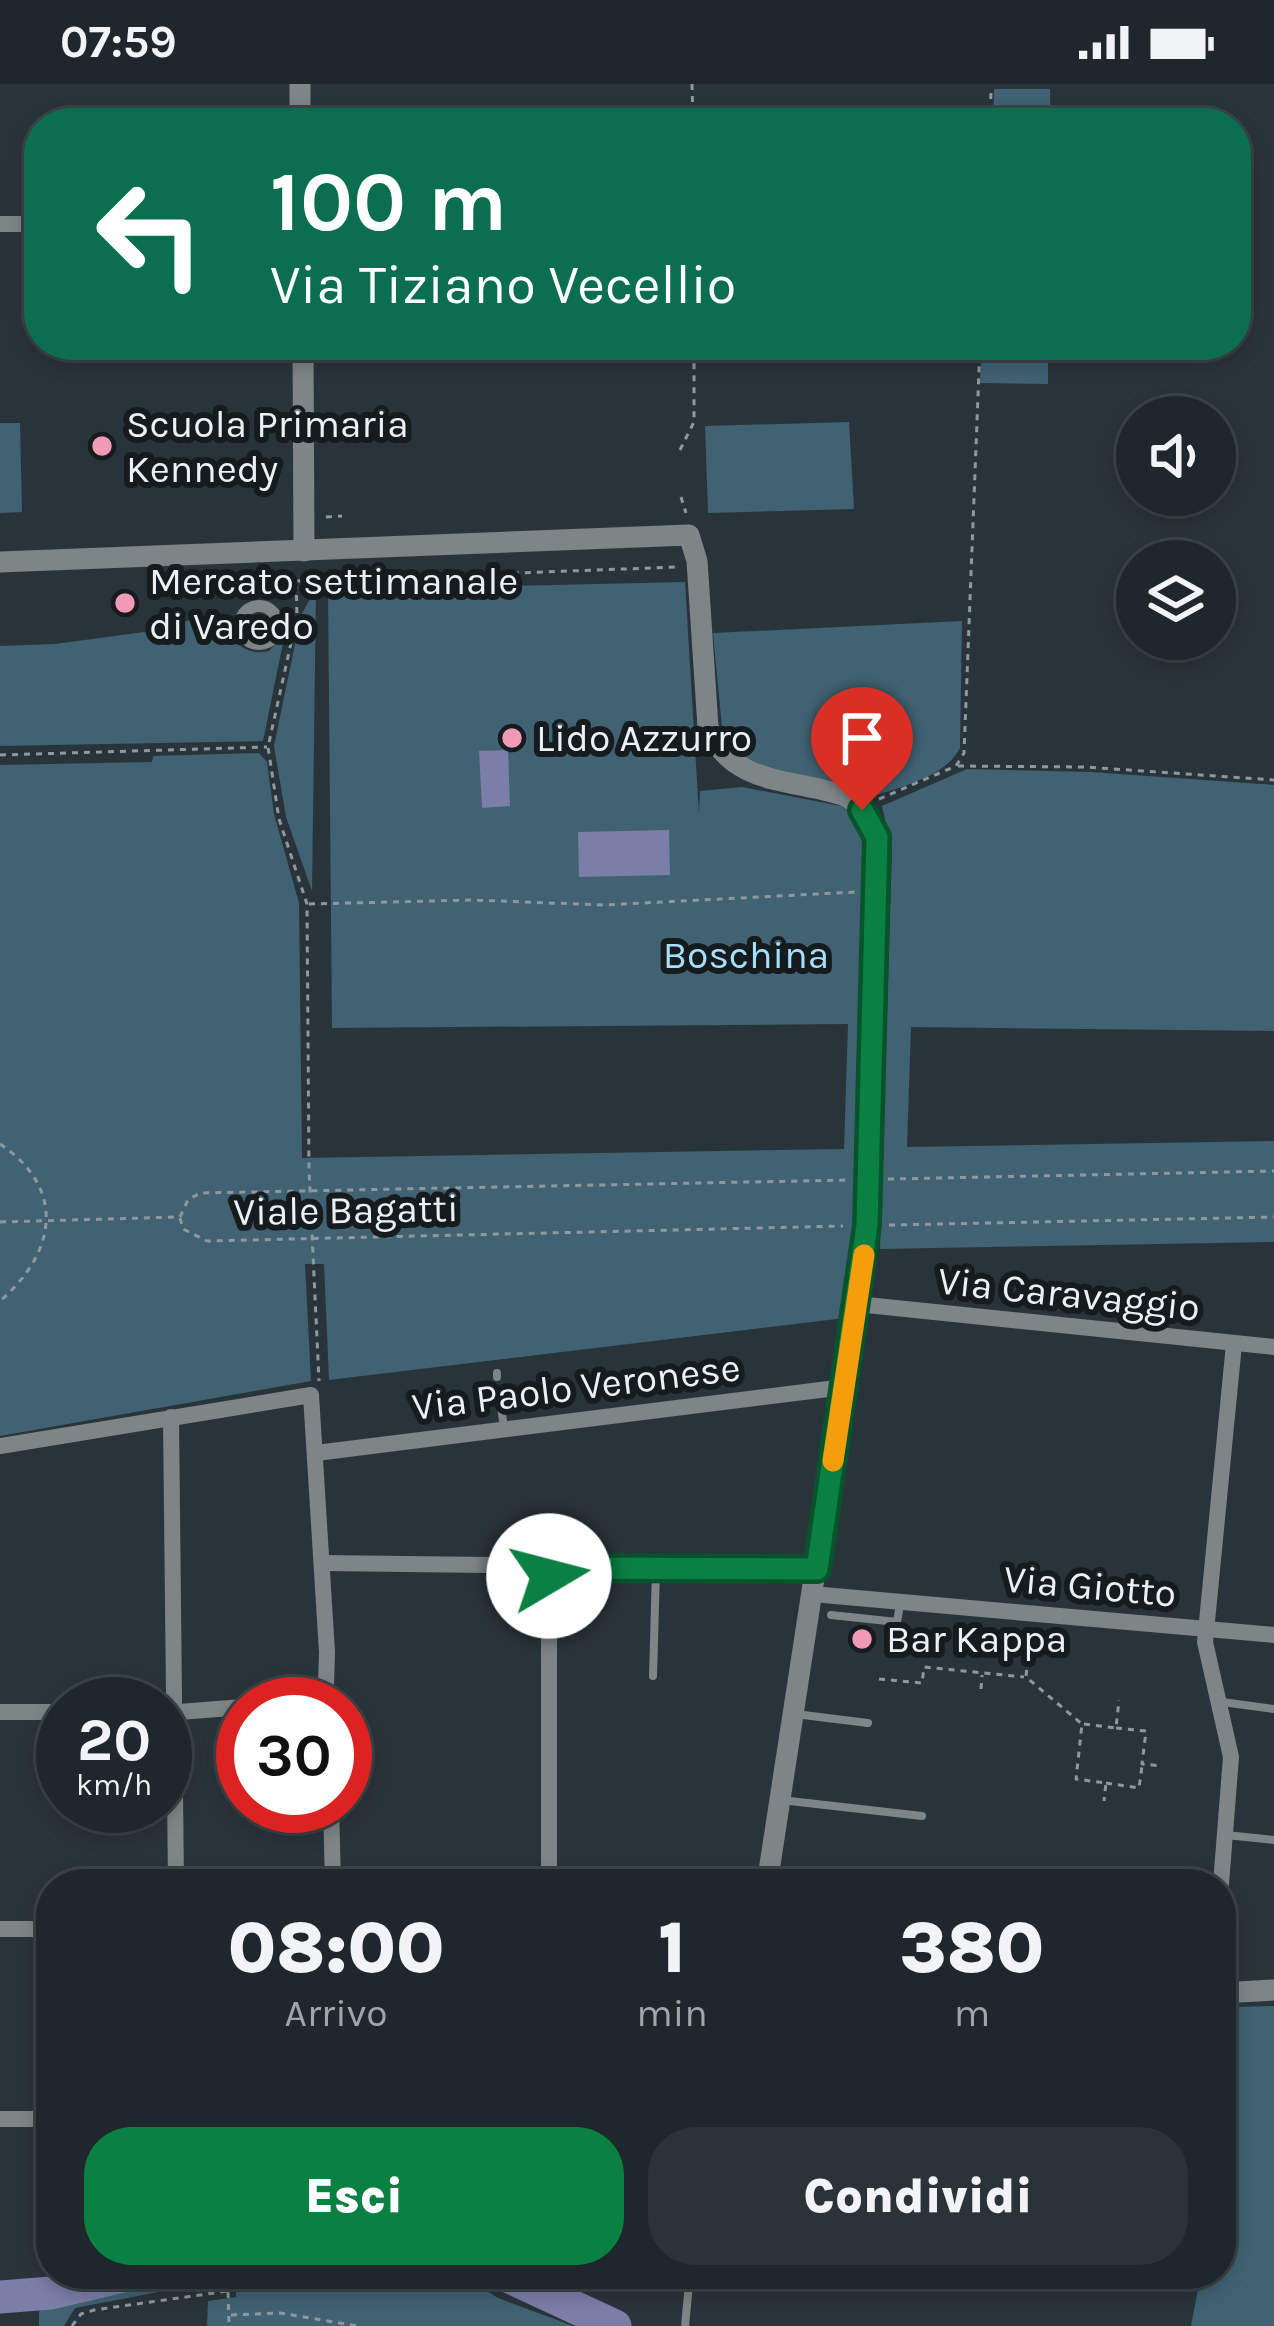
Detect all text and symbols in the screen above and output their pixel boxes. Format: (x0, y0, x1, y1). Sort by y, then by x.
text: 07:59 (60, 16, 177, 68)
text: 100 m (270, 153, 507, 251)
icon: left (72, 156, 228, 312)
text: Via Tiziano Vecellio (270, 253, 736, 317)
map controls (1116, 396, 1236, 660)
button: sound (1116, 396, 1236, 516)
place label: Scuola Primaria Kennedy (126, 401, 409, 492)
marker: Scuola Primaria Kennedy (89, 433, 115, 459)
button: layers (1116, 540, 1236, 660)
place label: Mercato settimanale di Varedo (149, 558, 518, 649)
marker: Mercato settimanale di Varedo (112, 590, 138, 616)
pin (811, 687, 913, 810)
icon: arrive (829, 705, 895, 771)
place label: Lido Azzurro (536, 715, 752, 761)
marker: Lido Azzurro (499, 725, 525, 751)
park label: Boschina (663, 932, 829, 978)
street label: Viale Bagatti (233, 1185, 459, 1235)
street label: Via Caravaggio (936, 1257, 1202, 1331)
street label: Via Paolo Veronese (409, 1344, 743, 1430)
position arrow (486, 1513, 612, 1639)
street label: Via Giotto (1002, 1556, 1178, 1616)
place label: Bar Kappa (886, 1616, 1067, 1662)
marker: Bar Kappa (849, 1626, 875, 1652)
speed limit sign: 30 (216, 1677, 372, 1833)
text: 20 (77, 1705, 151, 1775)
text: km/h (76, 1767, 152, 1803)
text: 08:00 (228, 1906, 445, 1990)
text: 1 (658, 1906, 686, 1990)
text: 380 (900, 1906, 1044, 1990)
text: Arrivo (285, 1990, 388, 2036)
text: min (636, 1990, 708, 2036)
text: m (954, 1990, 990, 2036)
button: Esci (84, 2127, 624, 2265)
button: Condividi (648, 2127, 1188, 2265)

